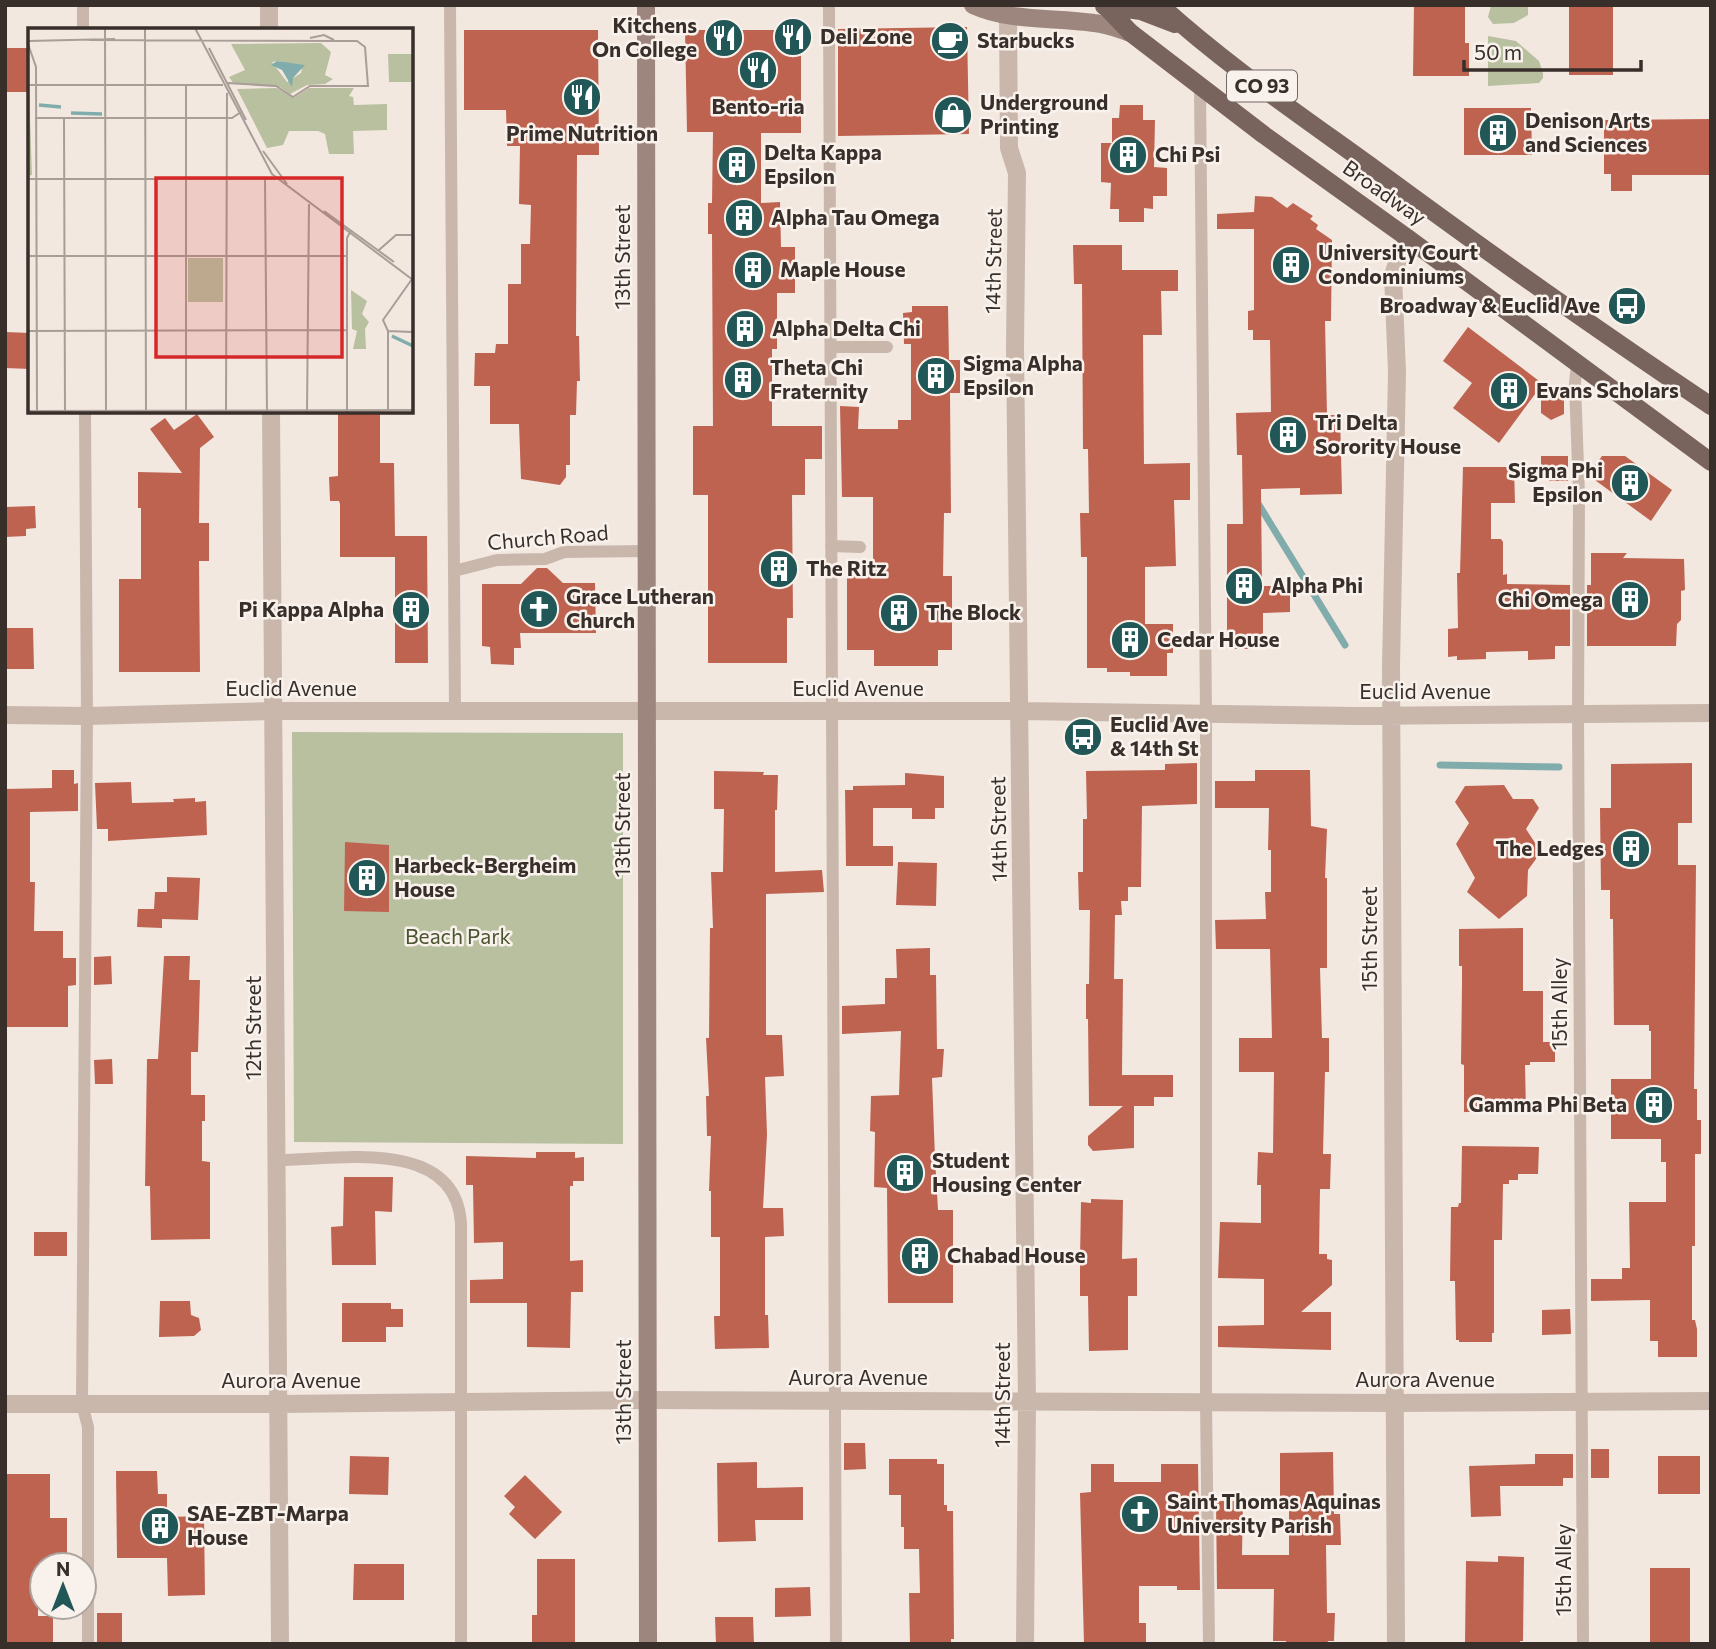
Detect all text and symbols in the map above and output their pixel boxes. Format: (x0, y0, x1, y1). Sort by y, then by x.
place label: Kitchens On College (592, 12, 697, 61)
restaurant icon: Deli Zone (772, 16, 814, 58)
restaurant icon: Kitchens On College (703, 17, 745, 59)
cafe icon: Starbucks (929, 20, 971, 62)
place label: Deli Zone (820, 23, 912, 48)
place label: Starbucks (977, 27, 1075, 52)
inset map (28, 28, 413, 413)
scale bar (1464, 28, 1641, 72)
text: 50 m (1474, 39, 1522, 64)
restaurant icon: Bento-ria (737, 49, 779, 91)
road number: CO 93 (1227, 71, 1297, 102)
restaurant icon: Prime Nutrition (561, 76, 603, 118)
place label: Underground Printing (980, 89, 1108, 138)
place label: Bento-ria (712, 93, 804, 118)
shop icon: Underground Printing (932, 94, 974, 136)
place label: Denison Arts and Sciences (1525, 107, 1651, 156)
building icon: Denison Arts and Sciences (1477, 112, 1519, 154)
place label: Prime Nutrition (506, 120, 658, 145)
building icon: Chi Psi (1107, 134, 1149, 176)
place label: Delta Kappa Epsilon (764, 139, 882, 188)
place label: Chi Psi (1155, 141, 1220, 166)
building icon: Delta Kappa Epsilon (716, 144, 758, 186)
street label: Broadway (1339, 154, 1431, 229)
building icon: Alpha Tau Omega (723, 197, 765, 239)
place label: Alpha Tau Omega (771, 204, 940, 229)
street label: 13th Street (609, 205, 634, 309)
street label: 14th Street (979, 208, 1006, 314)
place label: University Court Condominiums (1318, 239, 1478, 288)
building icon: University Court Condominiums (1270, 244, 1312, 286)
building icon: Maple House (732, 249, 774, 291)
place label: Maple House (780, 256, 905, 281)
bus stop icon: Broadway & Euclid Ave (1606, 285, 1648, 327)
place label: Broadway & Euclid Ave (1380, 292, 1600, 317)
building icon: Alpha Delta Chi (724, 308, 766, 350)
place label: Alpha Delta Chi (772, 315, 921, 340)
place label: Sigma Alpha Epsilon (963, 350, 1083, 399)
place label: Theta Chi Fraternity (770, 354, 869, 403)
building icon: Sigma Alpha Epsilon (915, 355, 957, 397)
building icon: Theta Chi Fraternity (722, 359, 764, 401)
building icon: Evans Scholars (1488, 370, 1530, 412)
place label: Evans Scholars (1536, 377, 1679, 402)
place label: Tri Delta Sorority House (1315, 409, 1461, 458)
building icon: Tri Delta Sorority House (1267, 414, 1309, 456)
place label: Sigma Phi Epsilon (1508, 457, 1603, 506)
building icon: Sigma Phi Epsilon (1609, 462, 1651, 504)
street label: Church Road (486, 519, 610, 554)
building icon: The Ritz (758, 548, 800, 590)
place label: The Ritz (806, 555, 887, 580)
building icon: Alpha Phi (1223, 565, 1265, 607)
place label: Alpha Phi (1271, 572, 1363, 597)
building icon: Chi Omega (1609, 579, 1651, 621)
place label: Grace Lutheran Church (566, 583, 714, 632)
place label: Chi Omega (1498, 586, 1603, 611)
church icon: Grace Lutheran Church (518, 588, 560, 630)
building icon: Pi Kappa Alpha (390, 589, 432, 631)
building icon: The Block (878, 592, 920, 634)
place label: Pi Kappa Alpha (238, 596, 384, 621)
place label: The Block (926, 599, 1021, 624)
building icon: Cedar House (1109, 619, 1151, 661)
place label: Cedar House (1157, 626, 1280, 651)
street label: Euclid Avenue (225, 675, 357, 700)
street label: Euclid Avenue (792, 675, 924, 700)
street label: Euclid Avenue (1359, 678, 1491, 703)
place label: Euclid Ave & 14th St (1110, 711, 1209, 760)
bus stop icon: Euclid Ave & 14th St (1062, 716, 1104, 758)
street label: 13th Street (609, 773, 634, 877)
street label: 14th Street (984, 776, 1011, 882)
building icon: The Ledges (1610, 828, 1652, 870)
place label: The Ledges (1496, 835, 1604, 860)
place label: Harbeck-Bergheim House (394, 852, 576, 901)
building icon: Harbeck-Bergheim House (346, 857, 388, 899)
street label: 15th Street (1356, 886, 1381, 992)
park label: Beach Park (405, 923, 511, 948)
street label: 15th Alley (1546, 958, 1571, 1050)
street label: 12th Street (240, 976, 265, 1080)
building icon: Gamma Phi Beta (1633, 1084, 1675, 1126)
place label: Gamma Phi Beta (1468, 1091, 1627, 1116)
place label: Student Housing Center (932, 1147, 1082, 1196)
building icon: Student Housing Center (884, 1152, 926, 1194)
building icon: Chabad House (899, 1235, 941, 1277)
place label: Chabad House (947, 1242, 1085, 1267)
street label: 13th Street (610, 1340, 635, 1444)
street label: 14th Street (989, 1342, 1014, 1448)
street label: Aurora Avenue (788, 1364, 928, 1389)
street label: Aurora Avenue (1355, 1366, 1495, 1391)
street label: Aurora Avenue (221, 1367, 361, 1392)
place label: Saint Thomas Aquinas University Parish (1167, 1488, 1381, 1537)
church icon: Saint Thomas Aquinas University Parish (1119, 1493, 1161, 1535)
place label: SAE-ZBT-Marpa House (187, 1500, 349, 1549)
building icon: SAE-ZBT-Marpa House (139, 1505, 181, 1547)
street label: 15th Alley (1550, 1524, 1575, 1616)
north arrow (28, 1551, 98, 1621)
text: N (56, 1557, 70, 1580)

